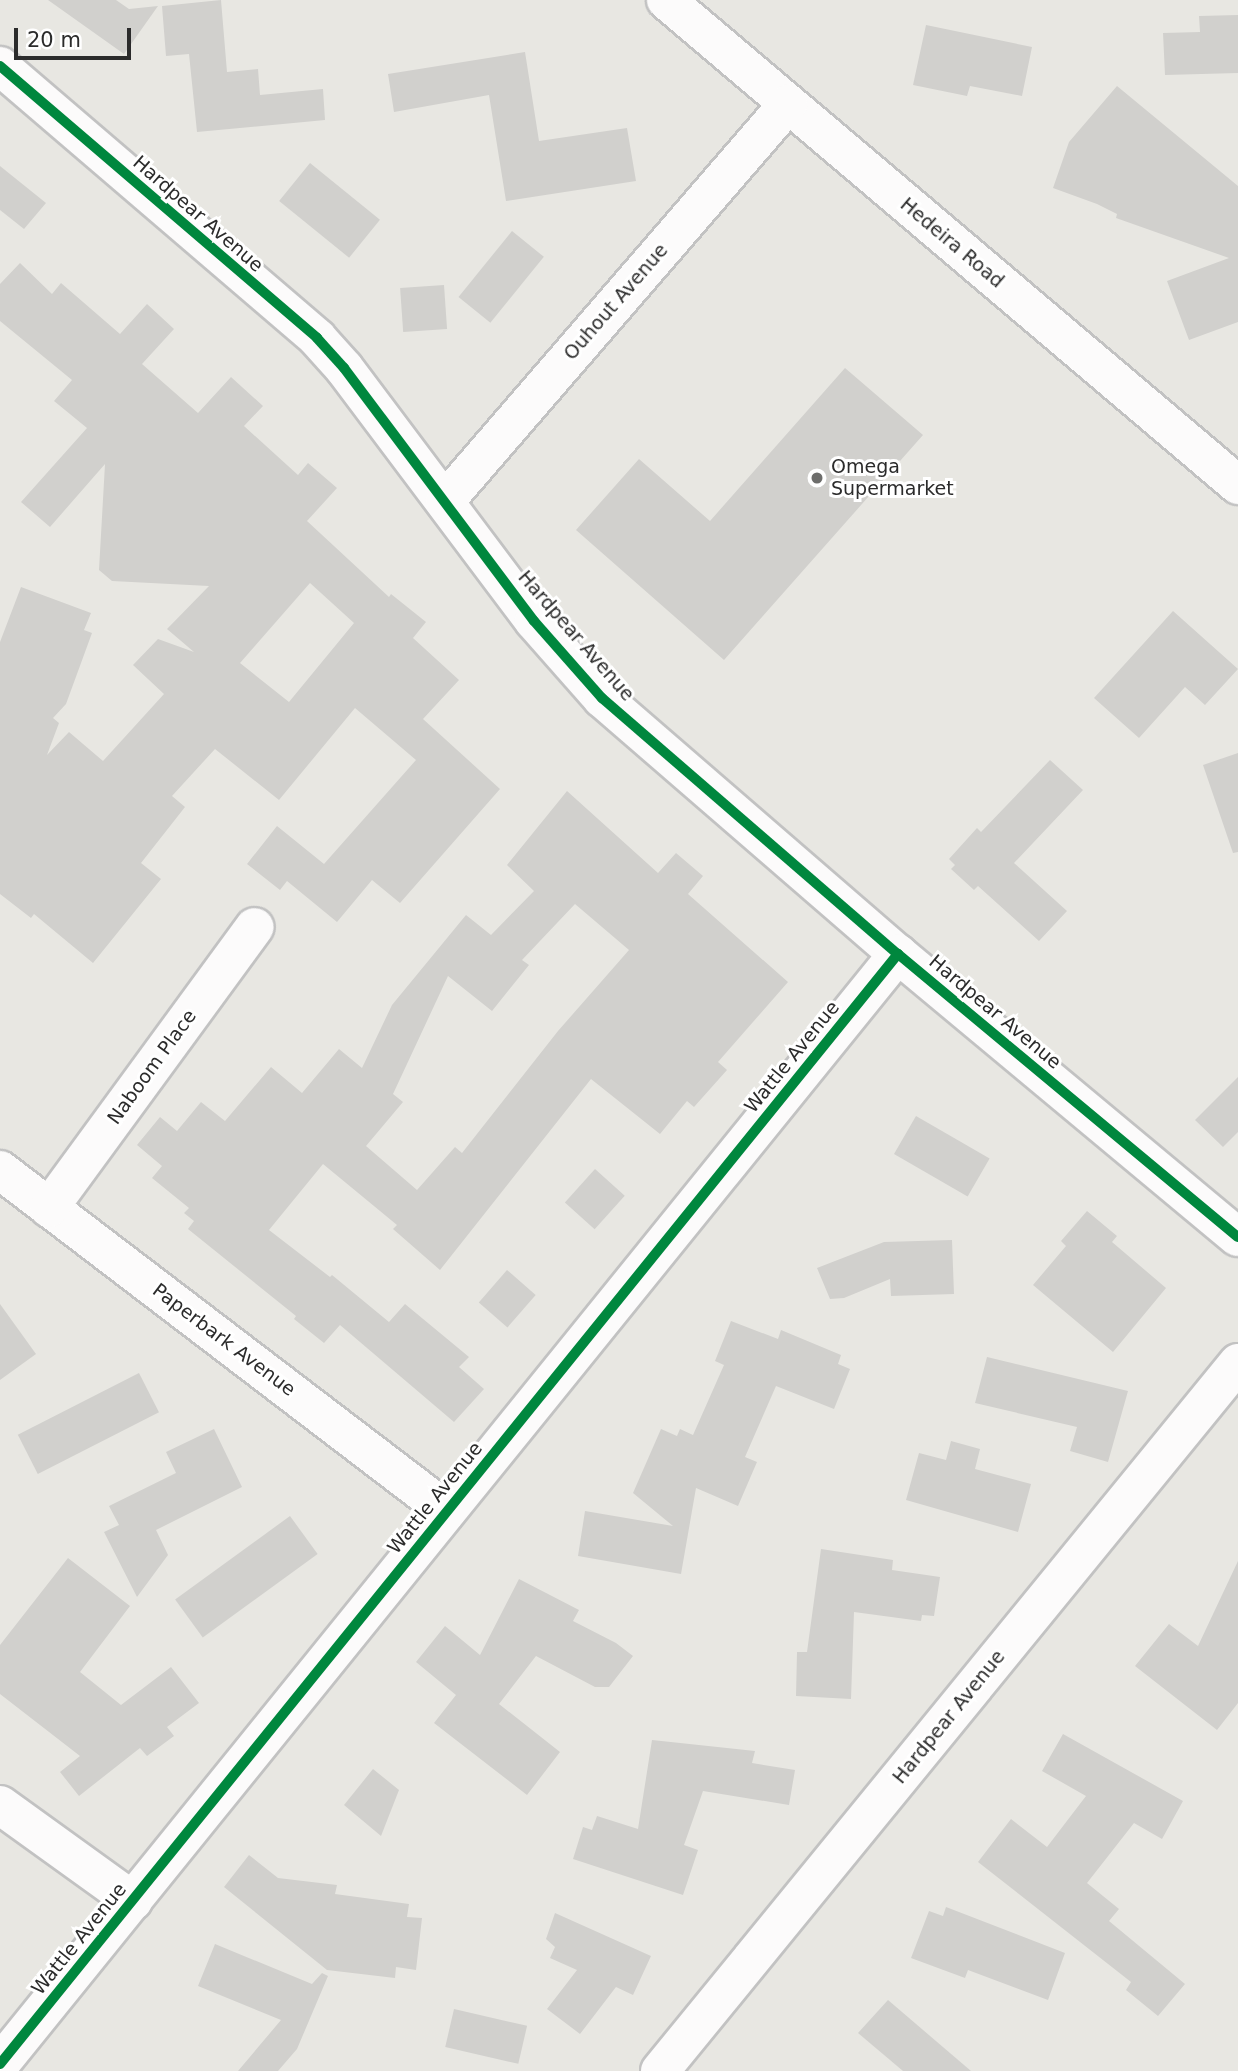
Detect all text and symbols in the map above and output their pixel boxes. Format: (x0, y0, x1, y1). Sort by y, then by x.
scale bar (18, 14, 135, 58)
text: 20 m (27, 28, 81, 52)
street label: Hardpear Avenue (128, 151, 268, 277)
street label: Hedeira Road (896, 193, 1008, 293)
street label: Ouhout Avenue (559, 239, 673, 365)
place label: Omega Supermarket (831, 456, 954, 500)
marker: Omega Supermarket (809, 470, 825, 486)
street label: Hardpear Avenue (513, 566, 639, 706)
street label: Hardpear Avenue (924, 950, 1066, 1074)
street label: Wattle Avenue (740, 996, 844, 1118)
street label: Naboom Place (103, 1005, 201, 1129)
street label: Paperbark Avenue (148, 1279, 300, 1401)
street label: Wattle Avenue (383, 1437, 487, 1559)
street label: Hardpear Avenue (888, 1646, 1010, 1788)
street label: Wattle Avenue (27, 1878, 131, 2000)

